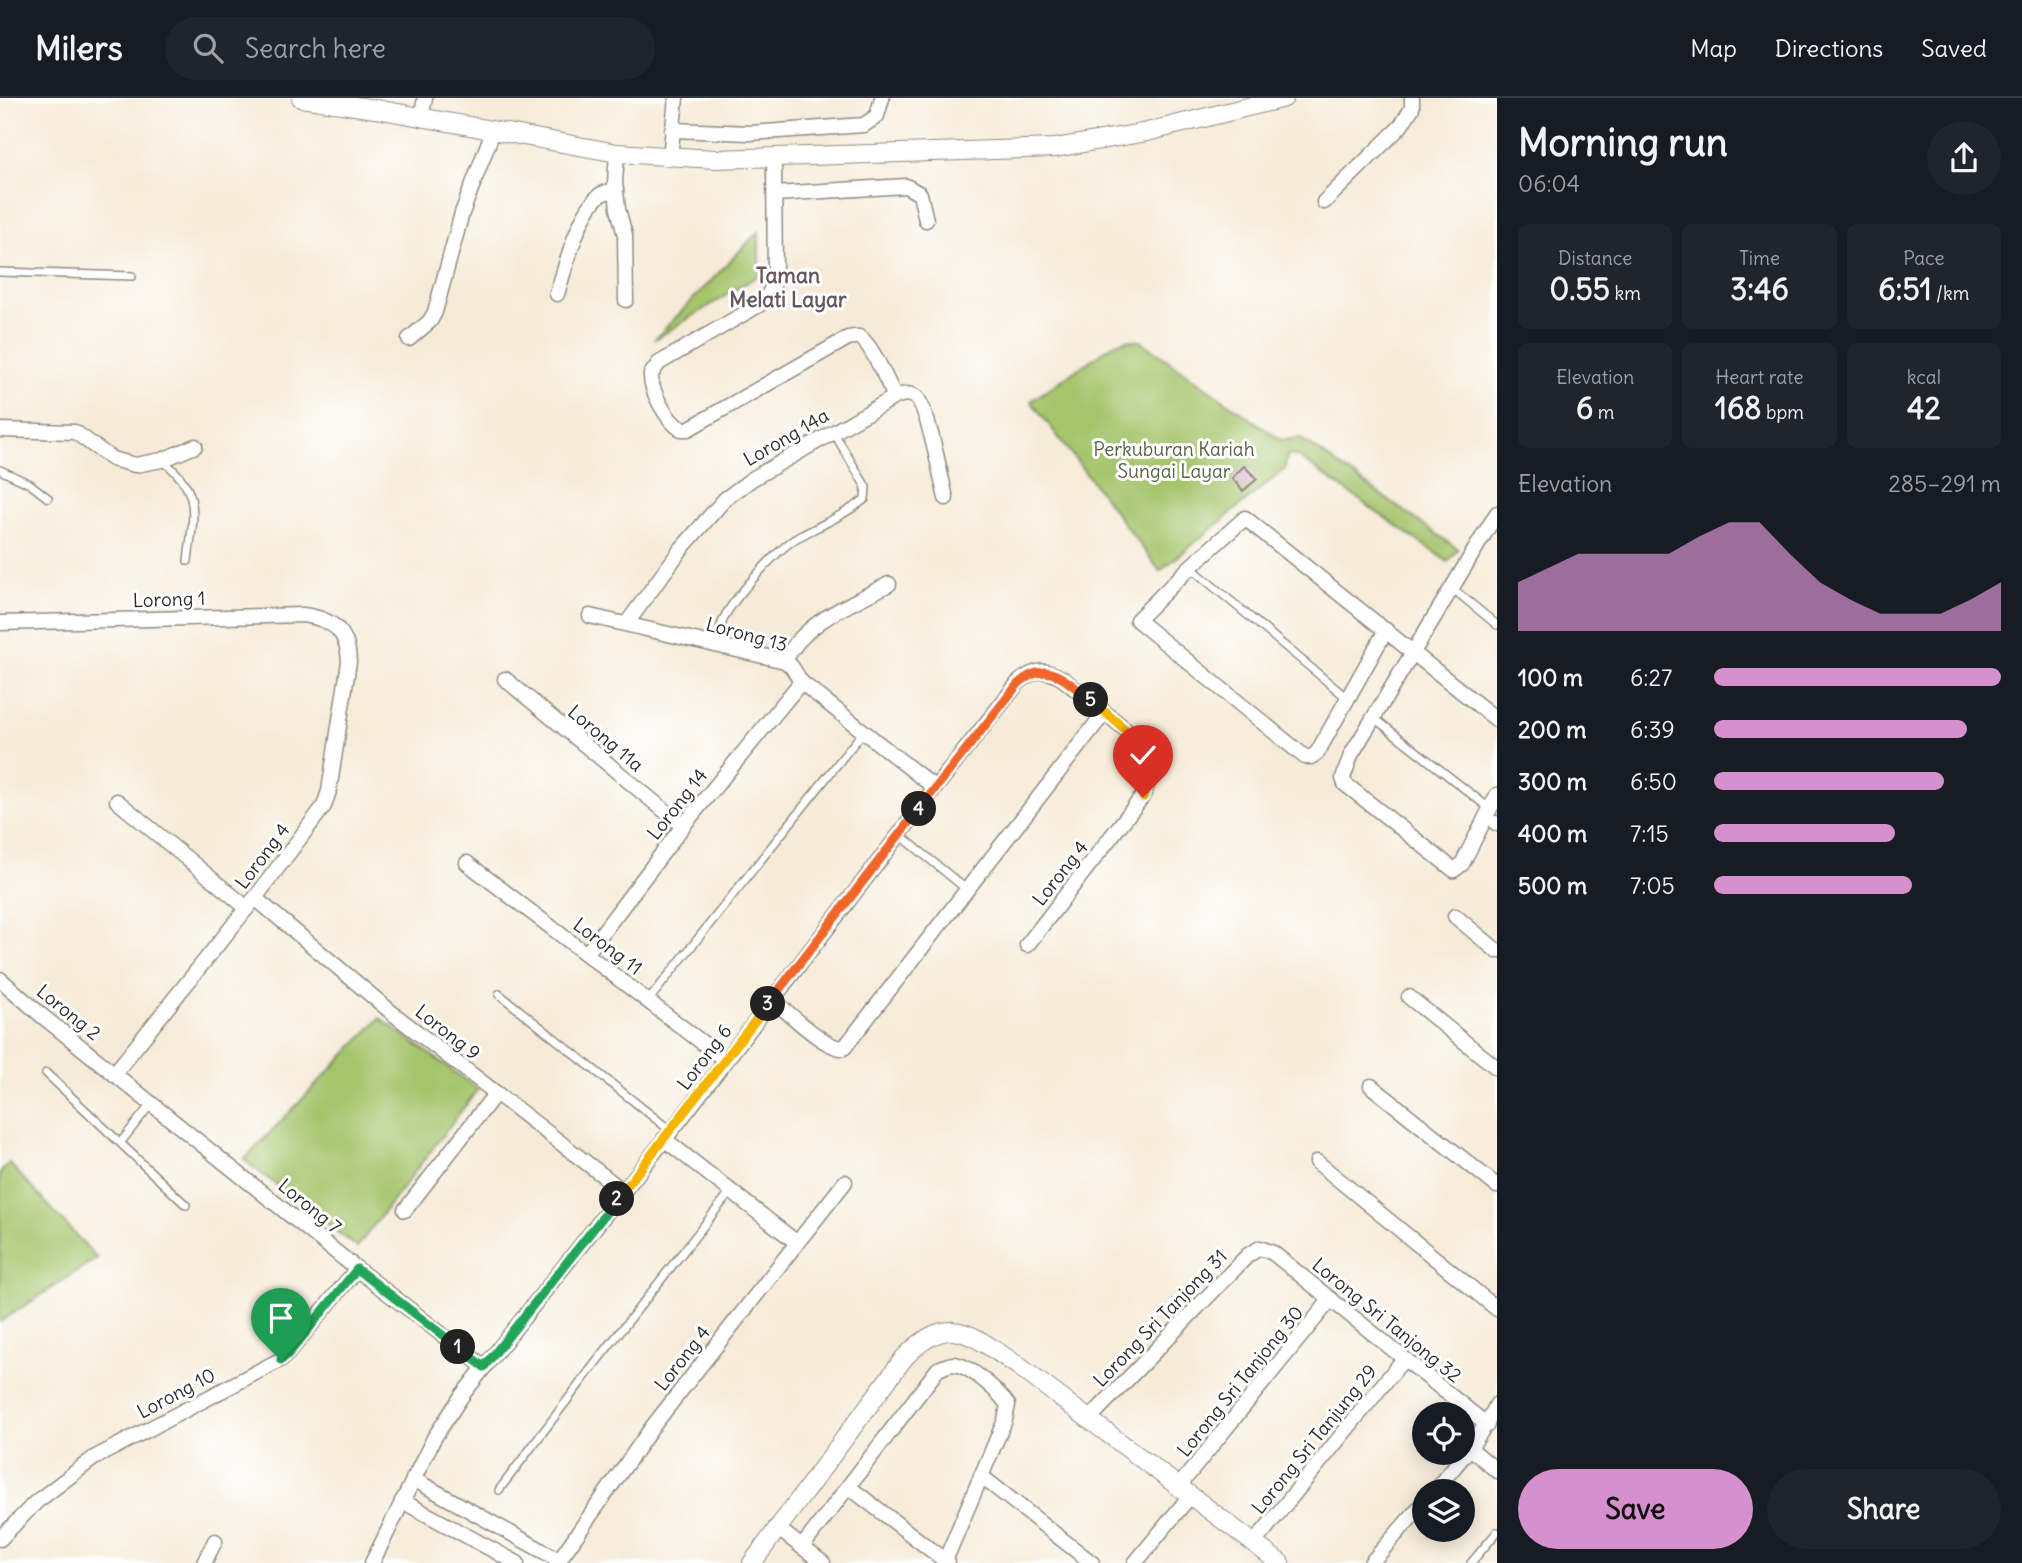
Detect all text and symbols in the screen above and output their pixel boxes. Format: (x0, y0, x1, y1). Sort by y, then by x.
search box (165, 17, 655, 80)
text: Milers (35, 27, 123, 69)
icon: search (189, 29, 227, 67)
text: Search here (245, 32, 386, 65)
text: Map (1690, 33, 1737, 63)
text: Directions (1775, 33, 1883, 63)
text: Saved (1921, 33, 1987, 63)
text: Morning run (1518, 119, 1728, 166)
button: share (1927, 121, 2001, 195)
text: 06:04 (1518, 169, 1580, 198)
text: Distance (1558, 246, 1632, 270)
text: Time (1739, 246, 1780, 270)
text: Pace (1903, 246, 1944, 270)
district label: Taman Melati Layar (729, 262, 847, 313)
text: 0.55 (1549, 270, 1610, 308)
text: 3:46 (1730, 270, 1789, 308)
text: 6:51 (1878, 270, 1932, 308)
text: km (1610, 281, 1641, 305)
text: /km (1932, 281, 1969, 305)
text: Elevation (1556, 365, 1634, 389)
text: Heart rate (1715, 365, 1804, 389)
text: kcal (1907, 365, 1941, 389)
text: 6 (1576, 389, 1593, 427)
text: 168 (1715, 389, 1761, 427)
text: 42 (1907, 389, 1941, 427)
text: m (1593, 400, 1614, 424)
text: bpm (1761, 400, 1804, 424)
street label: Lorong 14a (739, 403, 833, 471)
park label: Perkuburan Kariah Sungai Layar (1093, 437, 1255, 483)
text: Elevation (1518, 469, 1612, 498)
text: 285–291 m (1888, 469, 2001, 498)
street label: Lorong 1 (132, 586, 206, 612)
street label: Lorong 13 (704, 612, 790, 656)
text: 100 m (1518, 663, 1583, 692)
text: 6:27 (1630, 663, 1672, 692)
pin: 5 (1074, 682, 1108, 718)
text: 5 (1085, 687, 1096, 711)
street label: Lorong 11a (563, 700, 649, 777)
text: 200 m (1518, 715, 1587, 744)
text: 6:39 (1630, 715, 1675, 744)
pin (1113, 725, 1173, 797)
icon: check (1124, 736, 1162, 774)
street label: Lorong 14 (642, 764, 712, 844)
text: 300 m (1518, 767, 1587, 796)
text: 6:50 (1630, 767, 1677, 796)
pin: 4 (902, 792, 936, 826)
text: 4 (913, 796, 924, 820)
street label: Lorong 4 (230, 818, 295, 894)
text: 400 m (1518, 819, 1587, 848)
text: 7:15 (1630, 819, 1669, 848)
street label: Lorong 4 (1027, 836, 1093, 910)
text: 500 m (1518, 871, 1587, 900)
text: 7:05 (1630, 871, 1675, 900)
street label: Lorong 11 (569, 912, 647, 980)
street label: Lorong 2 (32, 979, 106, 1045)
pin: 3 (750, 986, 786, 1021)
text: 3 (762, 991, 773, 1015)
street label: Lorong 9 (411, 999, 485, 1065)
street label: Lorong 6 (672, 1019, 736, 1095)
street label: Lorong 7 (274, 1173, 346, 1239)
pin: 2 (600, 1182, 634, 1216)
text: 2 (611, 1186, 622, 1210)
street label: Lorong Sri Tanjong 31 (1088, 1244, 1232, 1392)
street label: Lorong Sri Tanjong 32 (1308, 1252, 1466, 1388)
pin (251, 1288, 311, 1360)
icon: arrive (262, 1299, 300, 1337)
street label: Lorong Sri Tanjong 30 (1172, 1301, 1308, 1461)
street label: Lorong 4 (649, 1321, 715, 1395)
pin: 1 (440, 1330, 476, 1364)
text: 1 (454, 1334, 461, 1358)
street label: Lorong Sri Tanjung 29 (1246, 1359, 1382, 1519)
street label: Lorong 10 (133, 1362, 219, 1424)
map controls (1412, 1402, 1475, 1542)
button: locate (1412, 1402, 1475, 1465)
button: Save (1518, 1469, 1753, 1549)
button: Share (1767, 1469, 2001, 1549)
button: layers (1412, 1479, 1475, 1542)

